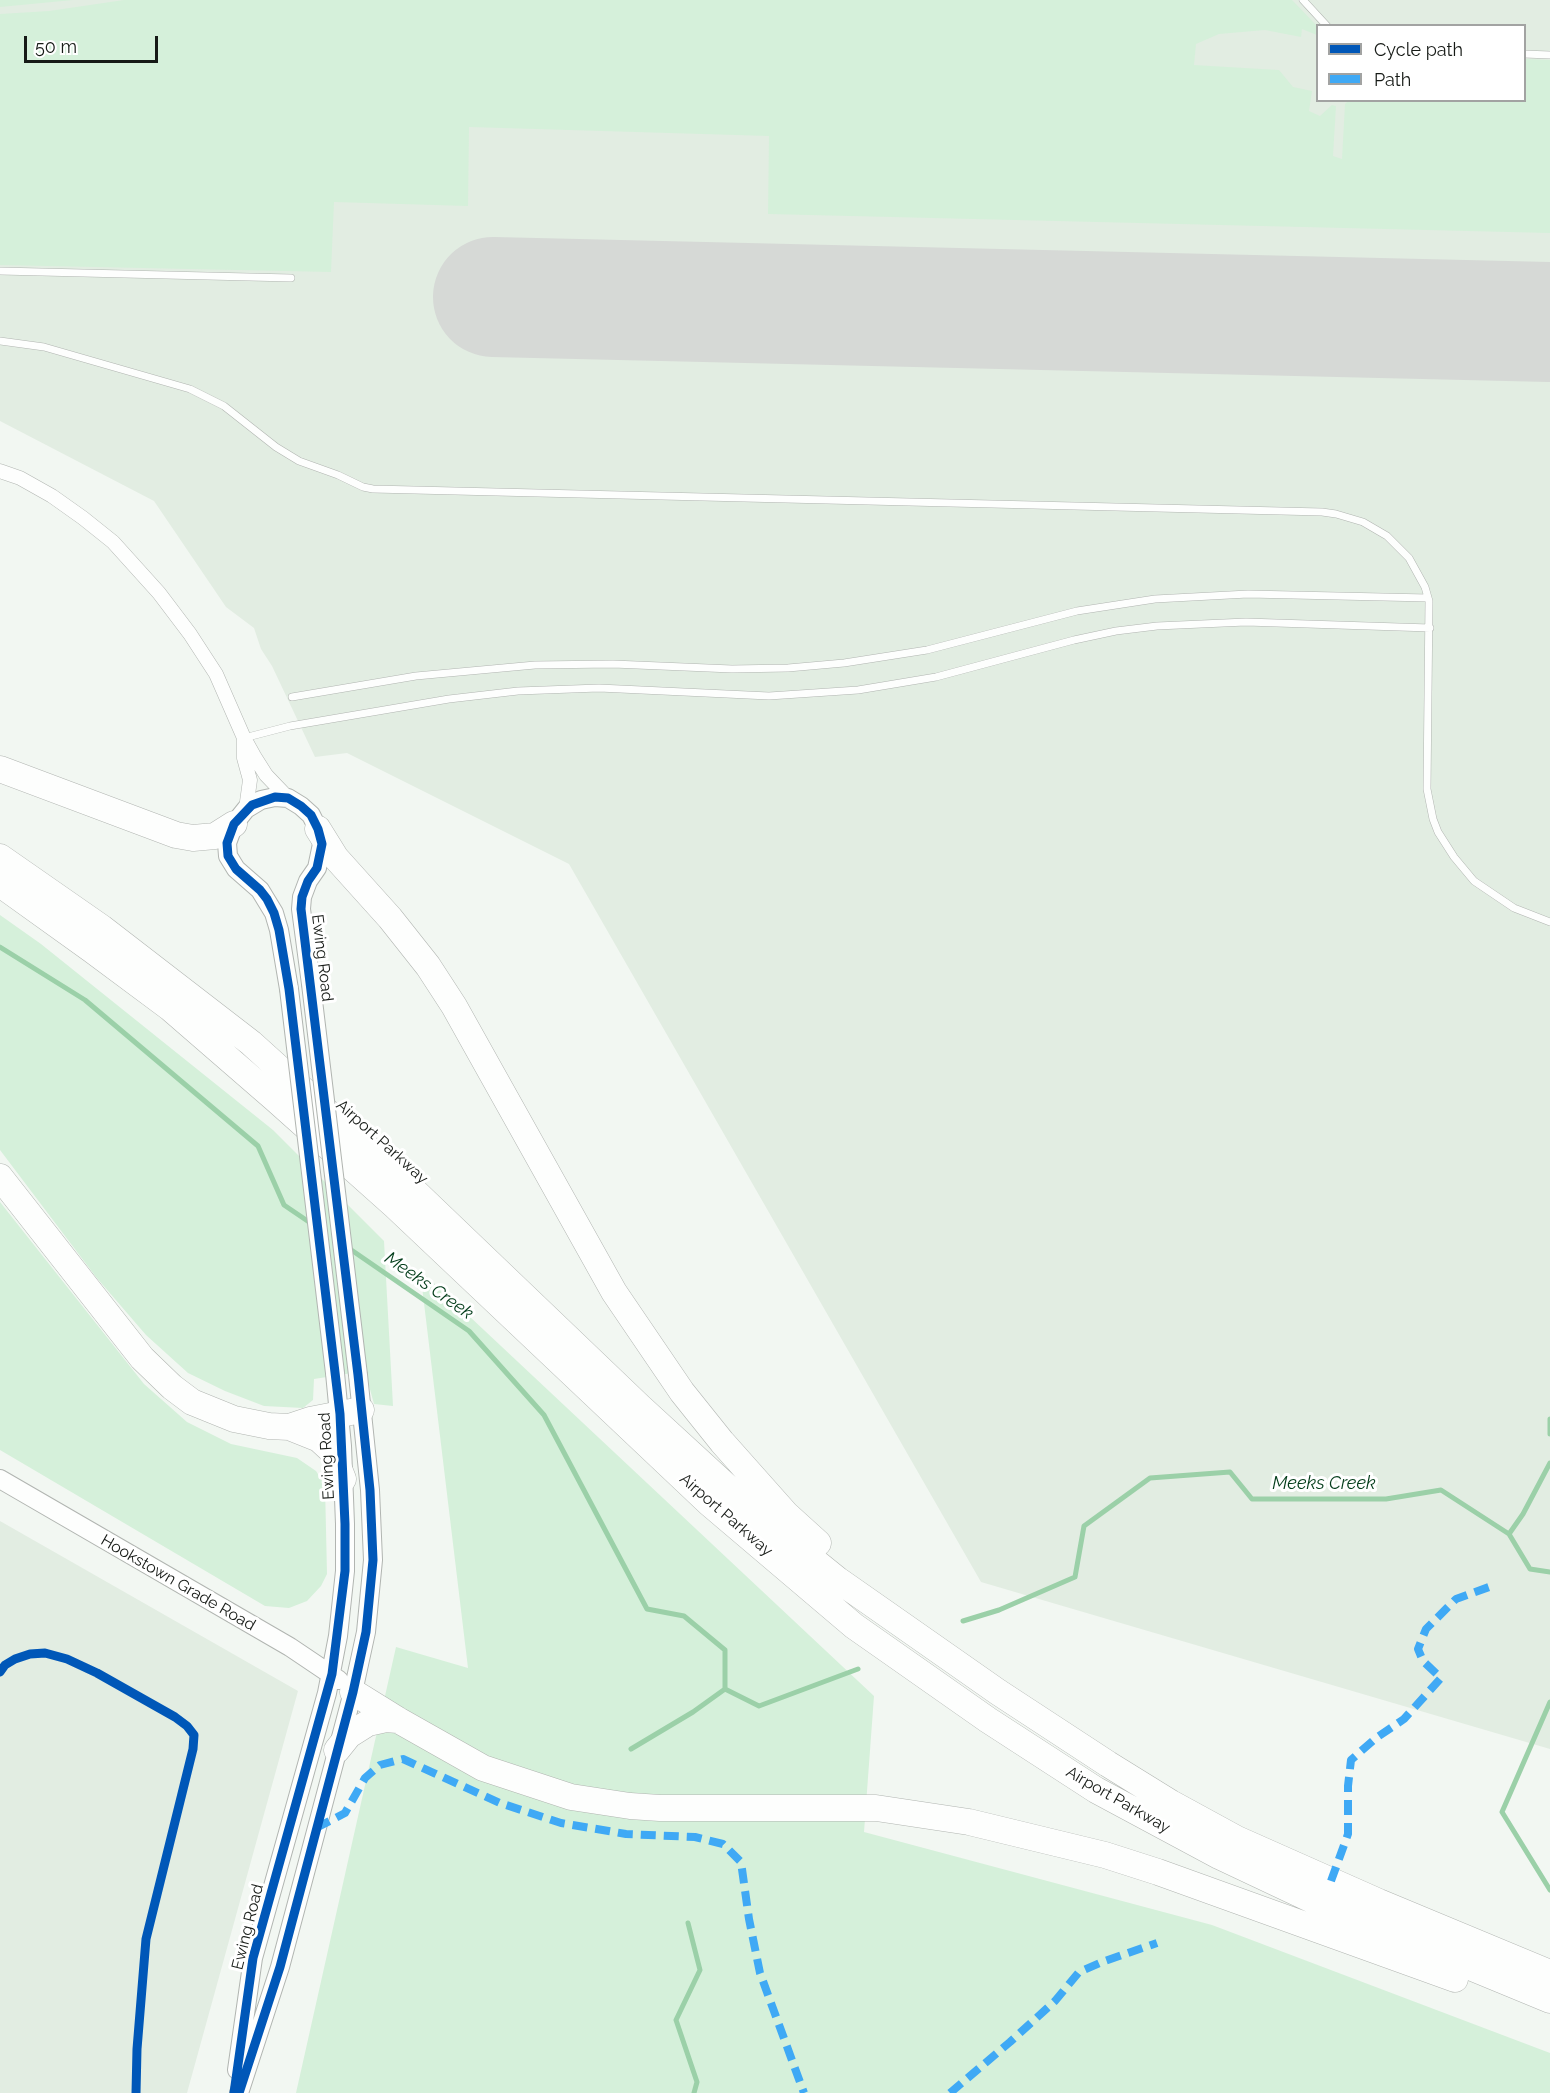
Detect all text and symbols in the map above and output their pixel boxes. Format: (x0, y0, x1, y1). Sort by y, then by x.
scale bar (27, 24, 160, 62)
legend (1316, 24, 1526, 102)
text: 50 m (35, 36, 77, 57)
text: Cycle path (1374, 39, 1463, 60)
text: Path (1374, 69, 1411, 90)
street label: Ewing Road (307, 913, 337, 1003)
street label: Airport Parkway (332, 1096, 432, 1188)
water label: Meeks Creek (380, 1247, 478, 1325)
street label: Ewing Road (315, 1412, 339, 1500)
street label: Airport Parkway (676, 1469, 776, 1561)
water label: Meeks Creek (1272, 1473, 1376, 1495)
street label: Hookstown Grade Road (97, 1531, 259, 1635)
street label: Airport Parkway (1063, 1762, 1173, 1838)
street label: Ewing Road (228, 1882, 268, 1972)

